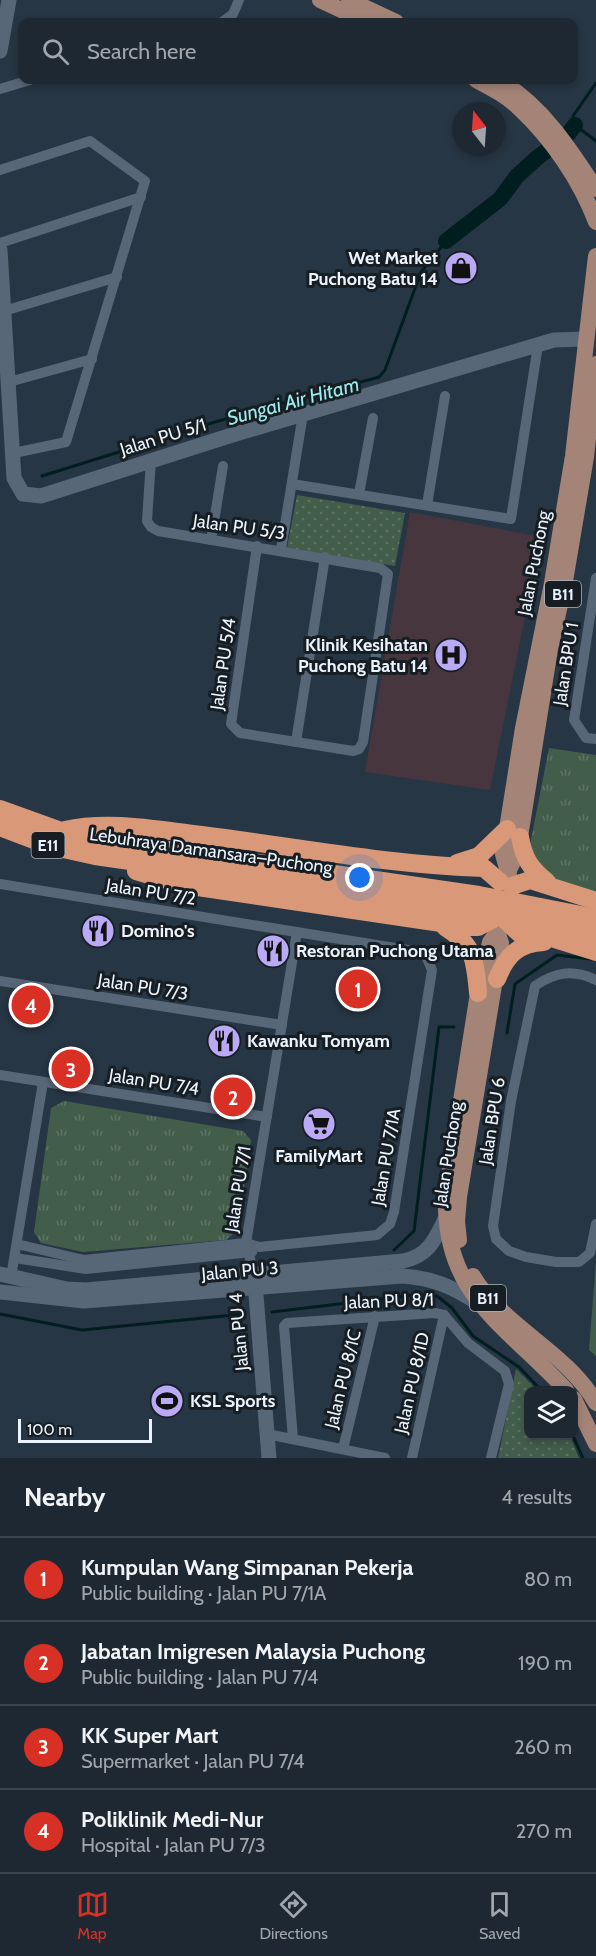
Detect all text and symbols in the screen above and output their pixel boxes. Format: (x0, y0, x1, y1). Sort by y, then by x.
search box (18, 18, 578, 84)
icon: search (39, 35, 72, 68)
text: Search here (87, 38, 196, 65)
north arrow (452, 102, 506, 156)
place label: Wet Market Puchong Batu 14 (308, 247, 438, 290)
shop icon: Wet Market Puchong Batu 14 (443, 250, 479, 286)
water label: Sungai Air Hitam (224, 372, 362, 430)
street label: Jalan PU 5/1 (116, 413, 209, 461)
street label: Jalan Puchong (513, 508, 555, 618)
street label: Jalan PU 5/3 (191, 510, 286, 544)
road number: B11 (545, 581, 581, 607)
street label: Jalan PU 5/4 (206, 617, 240, 712)
street label: Jalan BPU 1 (548, 621, 583, 708)
place label: Klinik Kesihatan Puchong Batu 14 (298, 634, 428, 677)
hospital icon: Klinik Kesihatan Puchong Batu 14 (433, 637, 469, 673)
street label: Lebuhraya Damansara–Puchong (88, 823, 335, 879)
road number: E11 (32, 832, 64, 858)
your location (345, 863, 374, 892)
street label: Jalan PU 7/2 (103, 874, 198, 910)
restaurant icon: Domino's (80, 913, 116, 949)
place label: Domino's (121, 920, 195, 942)
restaurant icon: Restoran Puchong Utama (255, 933, 291, 969)
place label: Restoran Puchong Utama (296, 940, 494, 962)
pin: 1 (338, 966, 378, 1012)
street label: Jalan PU 7/3 (95, 969, 190, 1005)
pin: 4 (12, 982, 51, 1028)
restaurant icon: Kawanku Tomyam (206, 1023, 242, 1059)
place label: Kawanku Tomyam (247, 1030, 390, 1052)
pin: 3 (52, 1046, 90, 1092)
street label: Jalan PU 7/4 (106, 1064, 201, 1100)
pin: 2 (214, 1074, 252, 1120)
street label: Jalan BPU 6 (474, 1076, 510, 1167)
street label: Jalan Puchong (429, 1099, 467, 1209)
supermarket icon: FamilyMart (301, 1106, 337, 1142)
street label: Jalan PU 7/1A (366, 1107, 405, 1208)
street label: Jalan PU 7/1 (220, 1144, 256, 1235)
place label: FamilyMart (275, 1145, 363, 1167)
street label: Jalan PU 3 (200, 1257, 279, 1285)
road number: B11 (470, 1285, 506, 1311)
street label: Jalan PU 8/1 (343, 1288, 434, 1314)
street label: Jalan PU 4 (225, 1292, 253, 1373)
street label: Jalan PU 8/1C (320, 1327, 366, 1432)
street label: Jalan PU 8/1D (389, 1330, 434, 1437)
sports icon: KSL Sports (149, 1383, 185, 1419)
map controls (524, 1386, 578, 1440)
button: layers (524, 1386, 578, 1440)
place label: KSL Sports (190, 1390, 276, 1412)
scale bar (18, 1416, 152, 1444)
text: 100 m (27, 1420, 72, 1439)
text: Nearby (24, 1481, 105, 1513)
text: 4 results (501, 1485, 572, 1509)
text: Kumpulan Wang Simpanan Pekerja (81, 1554, 413, 1581)
text: 1 (40, 1567, 47, 1591)
text: 80 m (524, 1567, 572, 1591)
text: Public building · Jalan PU 7/1A (81, 1581, 326, 1605)
text: Jabatan Imigresen Malaysia Puchong (81, 1638, 425, 1665)
text: 2 (38, 1651, 49, 1675)
text: 190 m (518, 1651, 572, 1675)
text: Public building · Jalan PU 7/4 (81, 1665, 318, 1689)
text: KK Super Mart (81, 1722, 218, 1749)
text: 3 (38, 1735, 49, 1759)
text: 260 m (514, 1735, 572, 1759)
text: Supermarket · Jalan PU 7/4 (81, 1749, 305, 1773)
text: Poliklinik Medi-Nur (81, 1806, 263, 1833)
text: 4 (37, 1819, 50, 1843)
text: 270 m (516, 1819, 572, 1843)
text: Hospital · Jalan PU 7/3 (81, 1833, 265, 1857)
tab: Map (76, 1888, 109, 1943)
tab: Directions (260, 1888, 328, 1943)
tab: Saved (479, 1888, 520, 1943)

